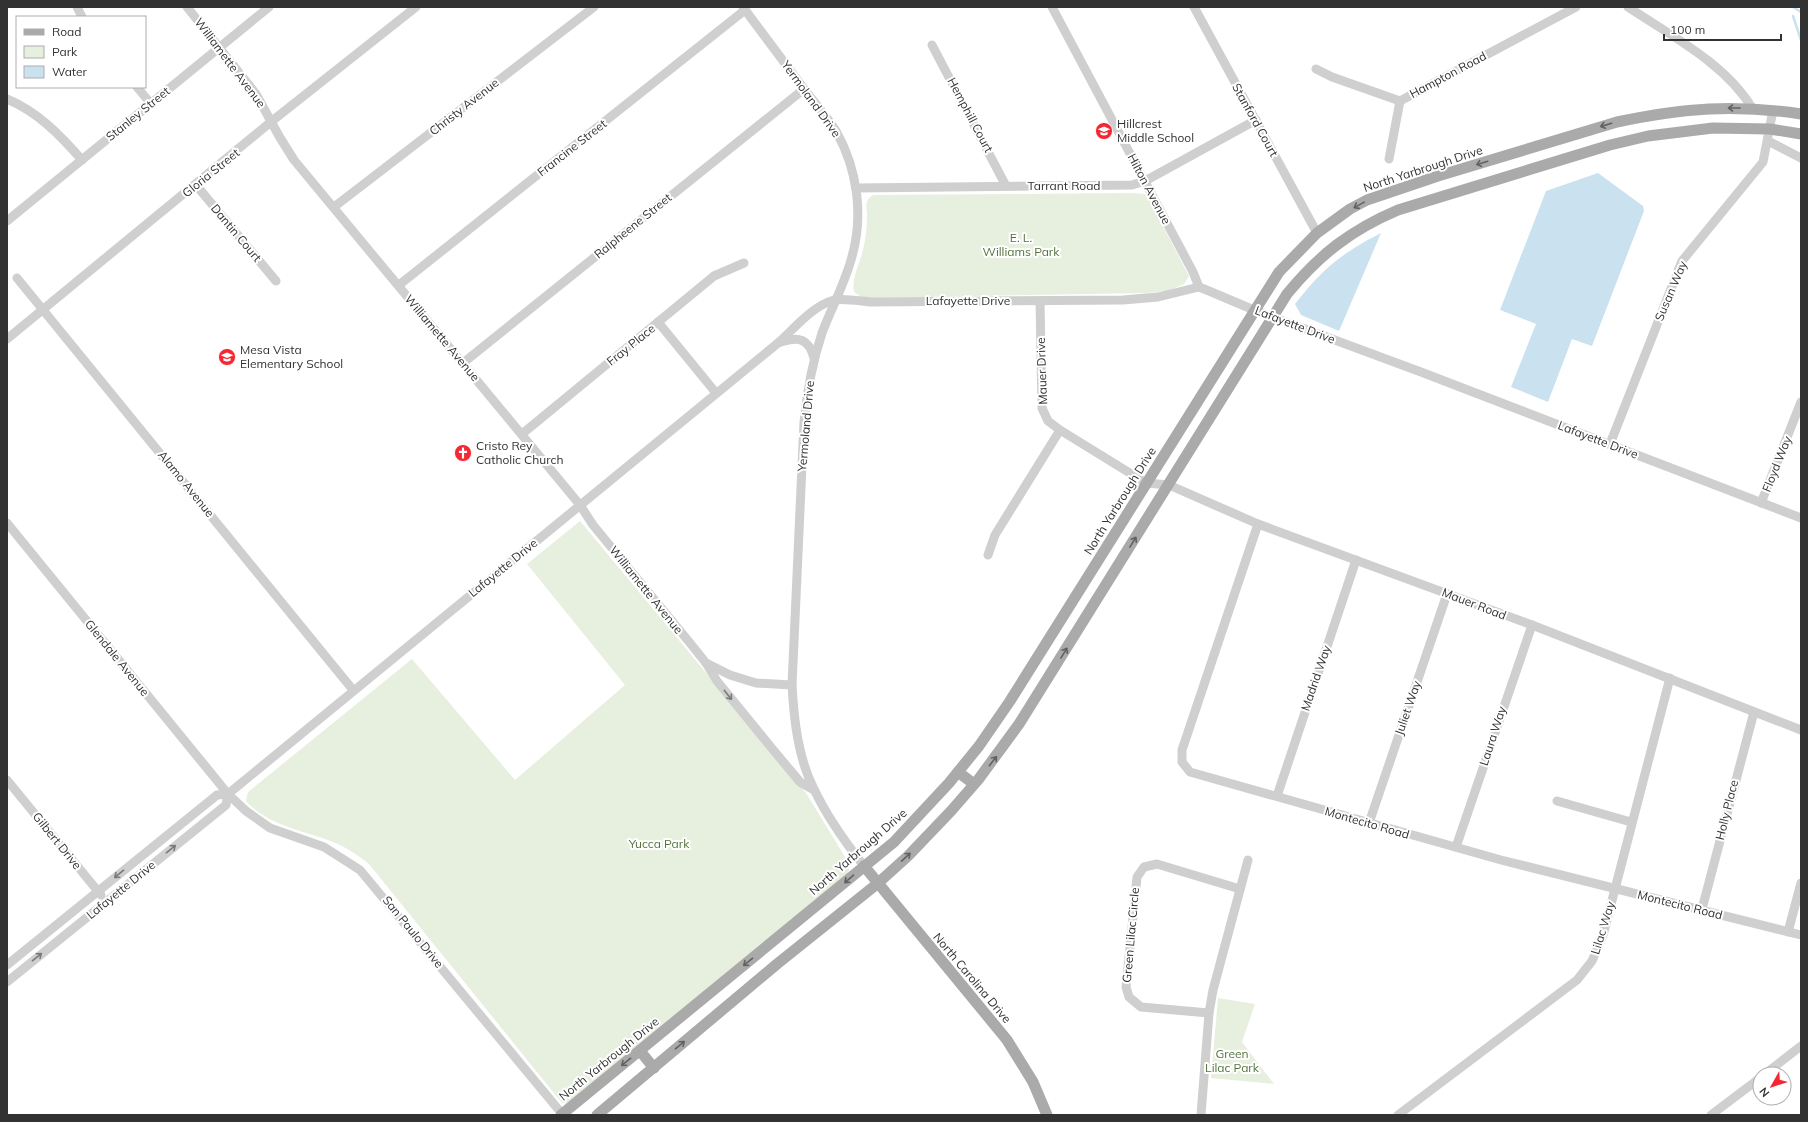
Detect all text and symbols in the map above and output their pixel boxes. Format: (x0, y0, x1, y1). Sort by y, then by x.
street label: Williamette Avenue (192, 15, 269, 111)
legend (16, 16, 146, 88)
scale bar (1664, 16, 1781, 42)
text: 100 m (1670, 22, 1705, 37)
text: Road (52, 24, 81, 39)
text: Park (52, 44, 78, 59)
street label: Hampton Road (1407, 48, 1489, 101)
street label: Yermoland Drive (778, 57, 844, 140)
text: Water (52, 64, 88, 79)
street label: Christy Avenue (426, 75, 501, 138)
street label: Hemphill Court (944, 75, 996, 155)
street label: Stanford Court (1229, 80, 1282, 159)
street label: Stanley Street (103, 83, 173, 144)
one-way arrow (1728, 104, 1741, 112)
street label: Francine Street (534, 116, 609, 179)
place label: Hillcrest Middle School (1117, 116, 1194, 145)
school or university icon: Hillcrest Middle School (1094, 121, 1114, 141)
one-way arrow (1600, 122, 1613, 129)
street label: North Yarbrough Drive (1361, 142, 1484, 195)
street label: Gloria Street (179, 145, 242, 200)
street label: Hilton Avenue (1125, 151, 1174, 227)
one-way arrow (1475, 160, 1488, 167)
street label: Tarrant Road (1027, 178, 1101, 193)
street label: Ralpheene Street (591, 190, 675, 261)
street label: Dantin Court (208, 201, 265, 265)
one-way arrow (1353, 201, 1365, 209)
park label: E. L. Williams Park (983, 230, 1060, 259)
street label: Susan Way (1651, 258, 1690, 323)
street label: Williamette Avenue (402, 291, 483, 384)
street label: Lafayette Drive (926, 293, 1010, 308)
street label: Lafayette Drive (1253, 302, 1337, 347)
street label: Fray Place (604, 321, 658, 369)
street label: Mauer Drive (1033, 337, 1050, 405)
place label: Mesa Vista Elementary School (240, 342, 343, 371)
school or university icon: Mesa Vista Elementary School (217, 347, 237, 367)
street label: Yermoland Drive (794, 380, 817, 473)
street label: Lafayette Drive (1556, 417, 1640, 462)
street label: Floyd Way (1759, 433, 1795, 494)
place label: Cristo Rey Catholic Church (476, 438, 564, 467)
church icon: Cristo Rey Catholic Church (453, 443, 473, 463)
street label: North Yarbrough Drive (1080, 444, 1159, 557)
street label: Alamo Avenue (155, 447, 218, 520)
street label: Lafayette Drive (465, 535, 540, 600)
one-way arrow (1129, 537, 1137, 548)
street label: Williamette Avenue (606, 543, 686, 637)
street label: Mauer Road (1440, 584, 1509, 623)
street label: Glendale Avenue (82, 616, 153, 699)
street label: Madrid Way (1297, 642, 1334, 713)
one-way arrow (1060, 648, 1068, 659)
street label: Juliet Way (1391, 678, 1424, 737)
one-way arrow (724, 690, 733, 701)
street label: Laura Way (1476, 704, 1509, 767)
one-way arrow (988, 755, 997, 766)
street label: Holly Place (1712, 778, 1741, 842)
street label: Montecito Road (1323, 803, 1411, 842)
street label: North Yarbrough Drive (806, 805, 910, 898)
street label: Gilbert Drive (30, 809, 85, 872)
park label: Yucca Park (628, 836, 690, 851)
one-way arrow (165, 845, 176, 854)
one-way arrow (901, 853, 911, 862)
street label: Lafayette Drive (83, 857, 158, 922)
one-way arrow (114, 869, 124, 878)
one-way arrow (843, 875, 854, 884)
street label: Green Lilac Circle (1119, 887, 1142, 983)
street label: Montecito Road (1636, 887, 1724, 922)
street label: San Paulo Drive (380, 893, 447, 971)
street label: Lilac Way (1587, 899, 1618, 956)
street label: North Carolina Drive (930, 929, 1015, 1026)
one-way arrow (32, 953, 43, 962)
one-way arrow (743, 957, 754, 966)
street label: North Yarbrough Drive (556, 1014, 662, 1104)
one-way arrow (675, 1041, 686, 1050)
park label: Green Lilac Park (1205, 1046, 1260, 1075)
one-way arrow (621, 1058, 632, 1066)
north arrow (1752, 1066, 1792, 1106)
text: N (1756, 1085, 1772, 1100)

